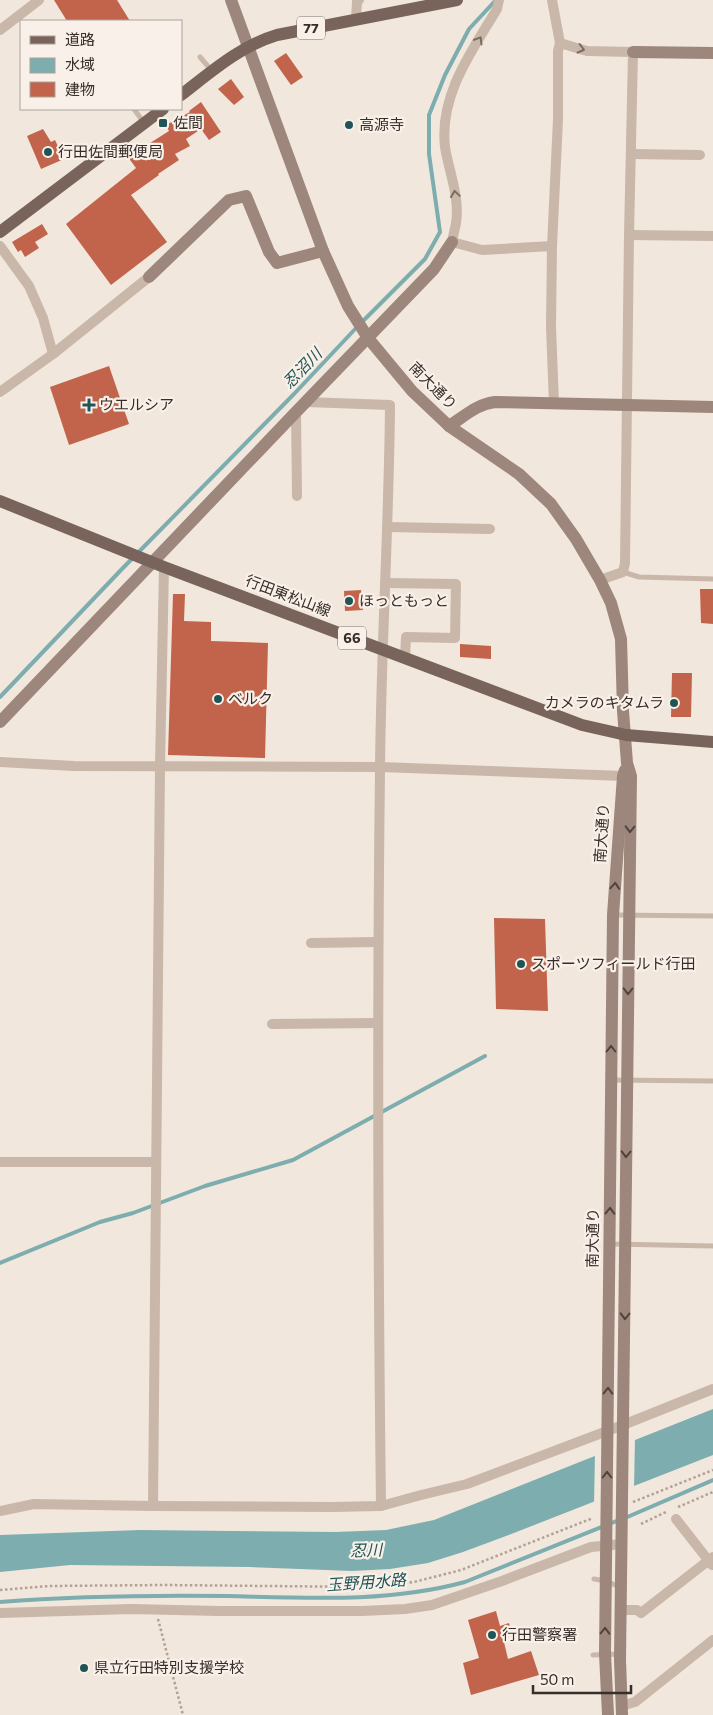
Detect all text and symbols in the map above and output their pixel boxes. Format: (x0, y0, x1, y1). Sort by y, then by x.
road number: 77 (297, 16, 325, 40)
legend (20, 20, 182, 110)
text: 道路 (65, 30, 95, 48)
one-way arrow (472, 36, 482, 45)
one-way arrow (577, 43, 586, 54)
text: 水域 (65, 55, 95, 73)
text: 建物 (65, 80, 95, 98)
place label: 佐間 (173, 113, 203, 131)
place label: 高源寺 (359, 115, 404, 133)
marker: 佐間 (157, 117, 169, 129)
marker: 高源寺 (343, 119, 355, 131)
place label: 行田佐間郵便局 (58, 142, 163, 160)
marker: 行田佐間郵便局 (42, 146, 54, 158)
one-way arrow (450, 189, 460, 198)
water label: 忍沼川 (278, 342, 327, 392)
street label: 南大通り (406, 358, 461, 413)
place label: ウエルシア (99, 395, 174, 413)
marker: ウエルシア (83, 399, 95, 411)
street label: 行田東松山線 (243, 571, 334, 620)
place label: ほっともっと (359, 591, 449, 609)
marker: ほっともっと (343, 595, 355, 607)
road number: 66 (338, 626, 366, 650)
place label: ベルク (228, 689, 273, 707)
marker: ベルク (212, 693, 224, 705)
place label: カメラのキタムラ (545, 693, 664, 711)
marker: カメラのキタムラ (668, 697, 680, 709)
street label: 南大通り (590, 802, 612, 863)
one-way arrow (625, 825, 636, 833)
one-way arrow (609, 882, 620, 890)
place label: スポーツフィールド行田 (531, 954, 695, 972)
marker: スポーツフィールド行田 (515, 958, 527, 970)
one-way arrow (623, 988, 633, 995)
one-way arrow (606, 1044, 616, 1052)
one-way arrow (621, 1150, 631, 1158)
one-way arrow (605, 1207, 615, 1214)
street label: 南大通り (582, 1208, 602, 1268)
one-way arrow (620, 1312, 630, 1320)
one-way arrow (603, 1387, 613, 1394)
one-way arrow (602, 1470, 612, 1478)
water label: 忍川 (350, 1539, 384, 1560)
water label: 玉野用水路 (325, 1569, 409, 1594)
place label: 行田警察署 (502, 1625, 577, 1643)
one-way arrow (600, 1627, 610, 1635)
marker: 行田警察署 (486, 1629, 498, 1641)
place label: 県立行田特別支援学校 (94, 1658, 244, 1676)
marker: 県立行田特別支援学校 (78, 1662, 90, 1674)
scale bar (533, 1662, 630, 1694)
text: 50 m (540, 1670, 574, 1688)

